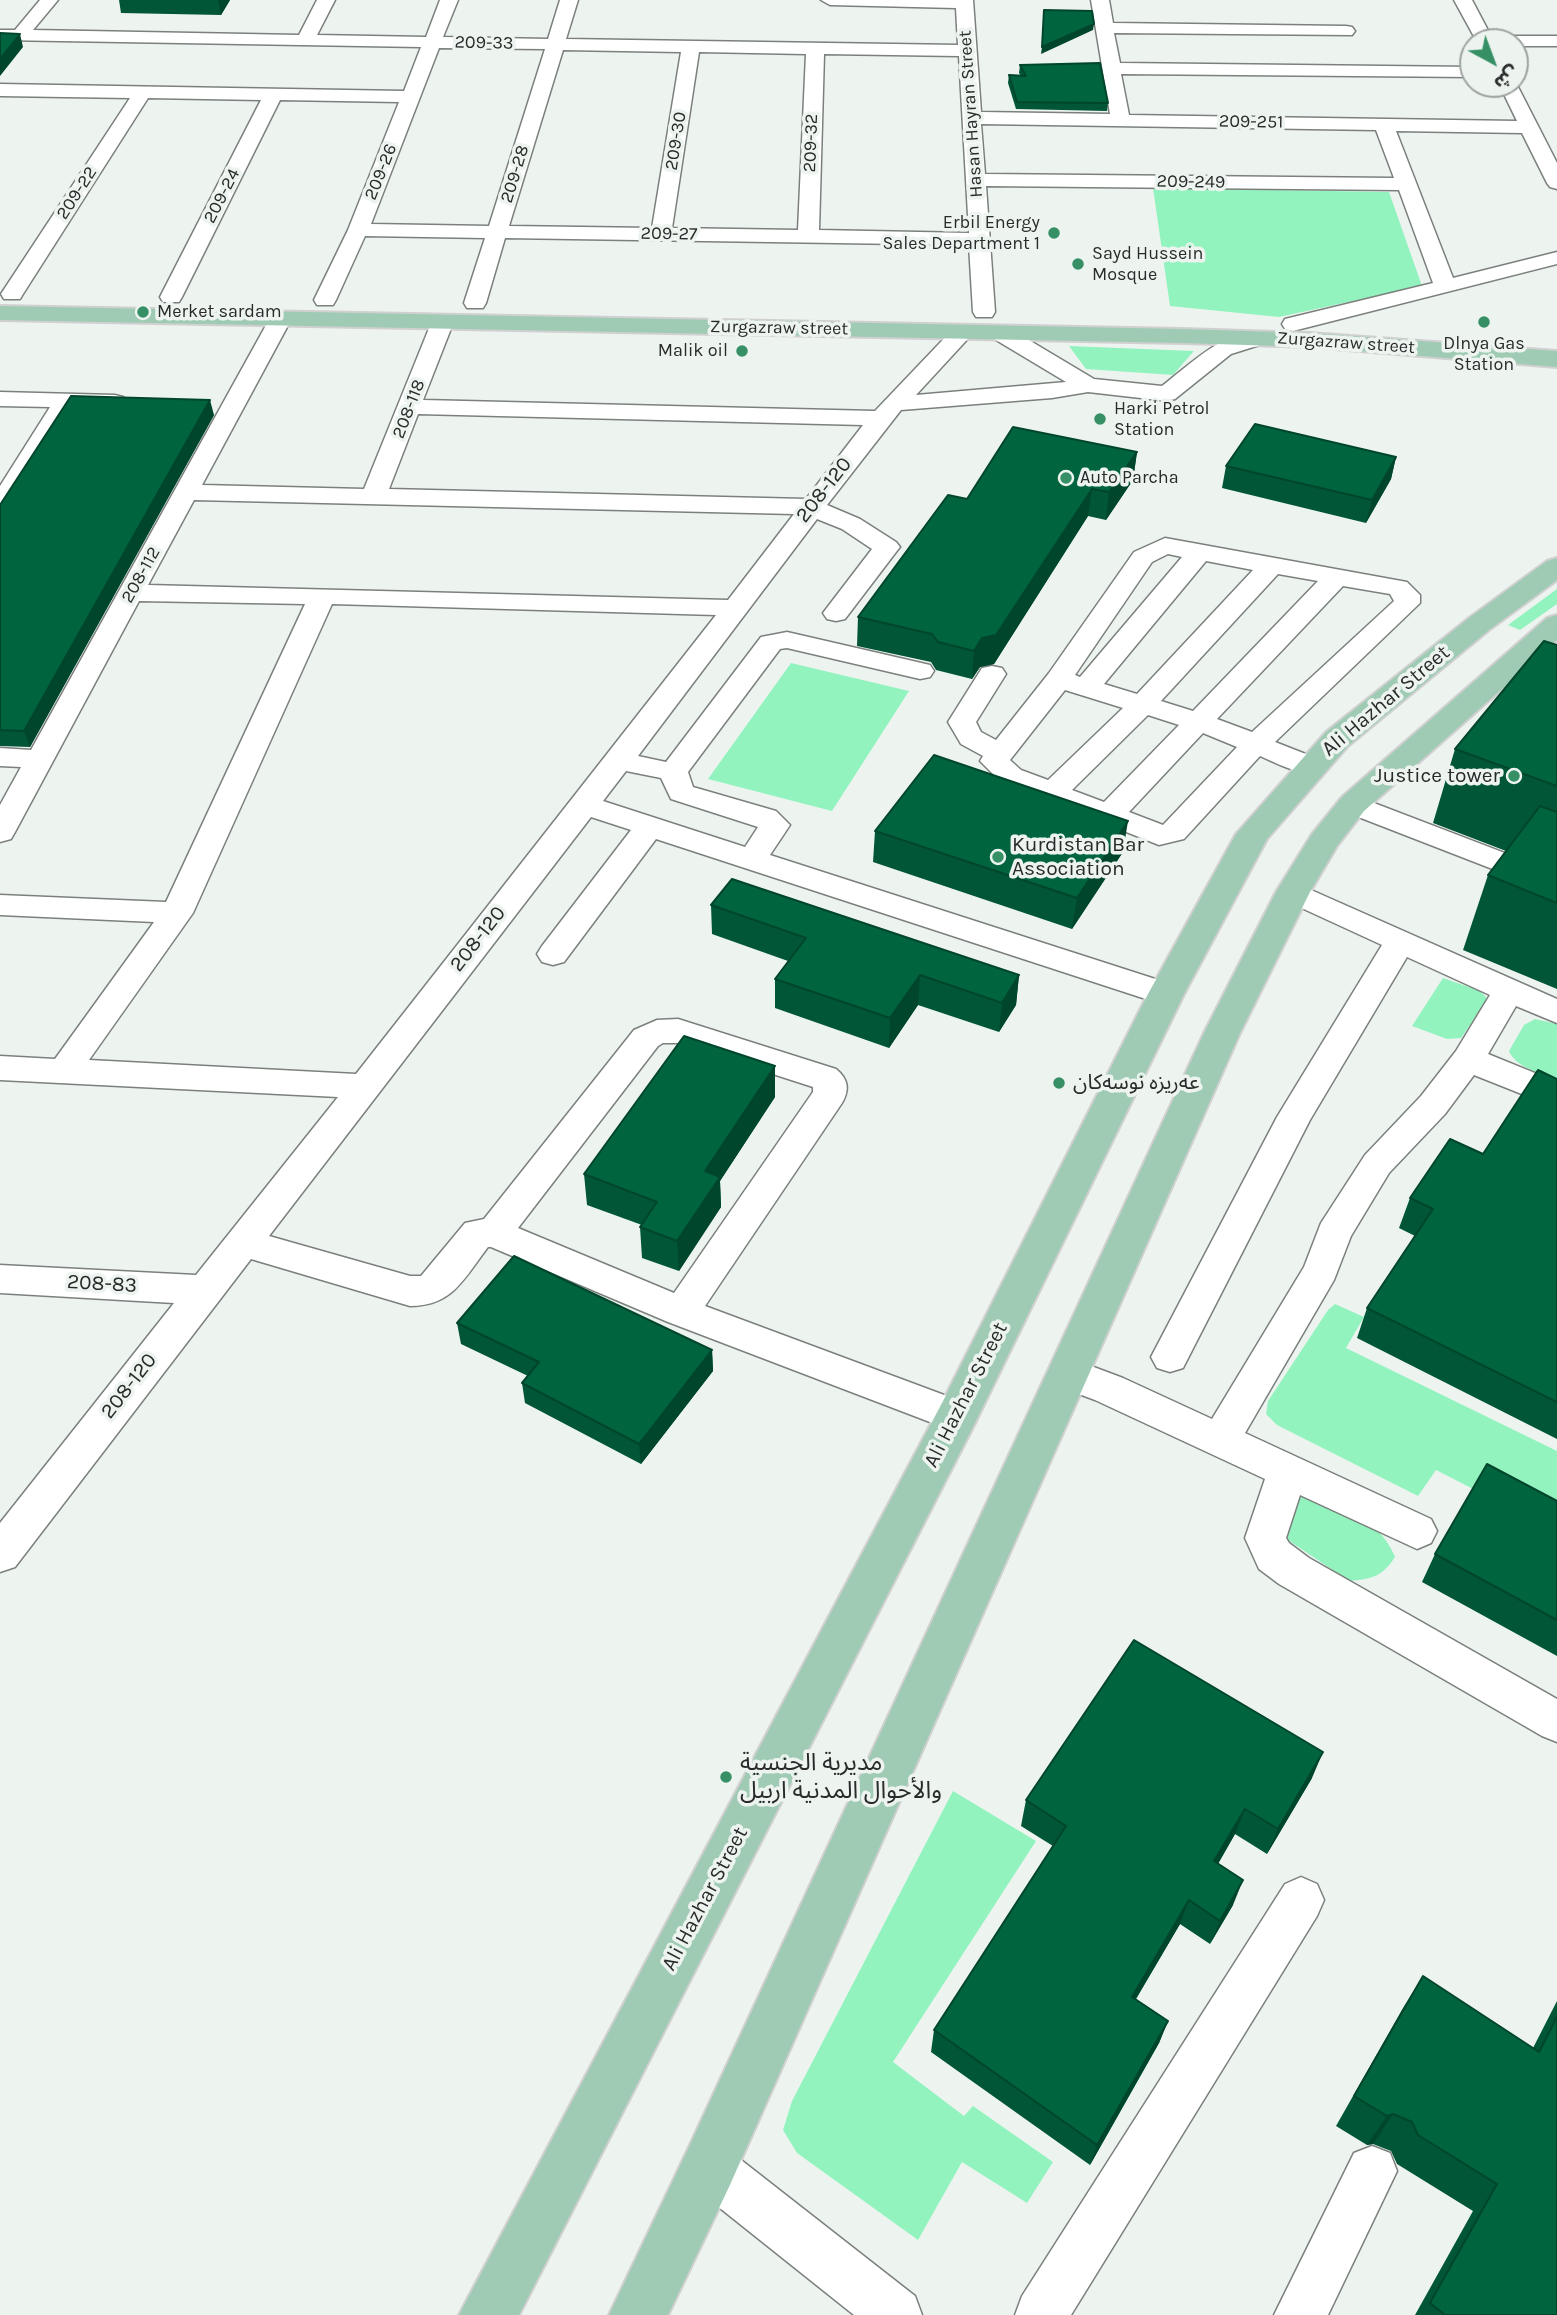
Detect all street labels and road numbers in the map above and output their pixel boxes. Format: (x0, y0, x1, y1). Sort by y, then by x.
street label: Hasan Hayran Street (954, 30, 988, 198)
street label: 209-33 (454, 32, 514, 54)
street label: 209-30 (661, 110, 691, 172)
street label: 209-251 (1219, 111, 1283, 133)
street label: 209-32 (799, 113, 823, 173)
street label: 209-26 (360, 141, 402, 203)
street label: 209-28 (496, 142, 534, 206)
street label: 209-22 (52, 163, 102, 223)
street label: 209-24 (199, 165, 245, 227)
street label: 209-249 (1156, 171, 1226, 193)
street label: 209-27 (640, 223, 698, 245)
street label: Zurgazraw street (710, 316, 848, 340)
street label: Zurgazraw street (1276, 327, 1416, 359)
street label: 208-118 (388, 376, 430, 442)
street label: 208-120 (791, 452, 857, 528)
street label: 208-112 (117, 543, 165, 607)
street label: Ali Hazhar Street (1317, 640, 1455, 762)
street label: 208-120 (445, 901, 511, 977)
street label: 208-83 (66, 1270, 138, 1298)
street label: Ali Hazhar Street (919, 1318, 1013, 1472)
street label: 208-120 (96, 1348, 162, 1424)
street label: Ali Hazhar Street (657, 1823, 753, 1975)

